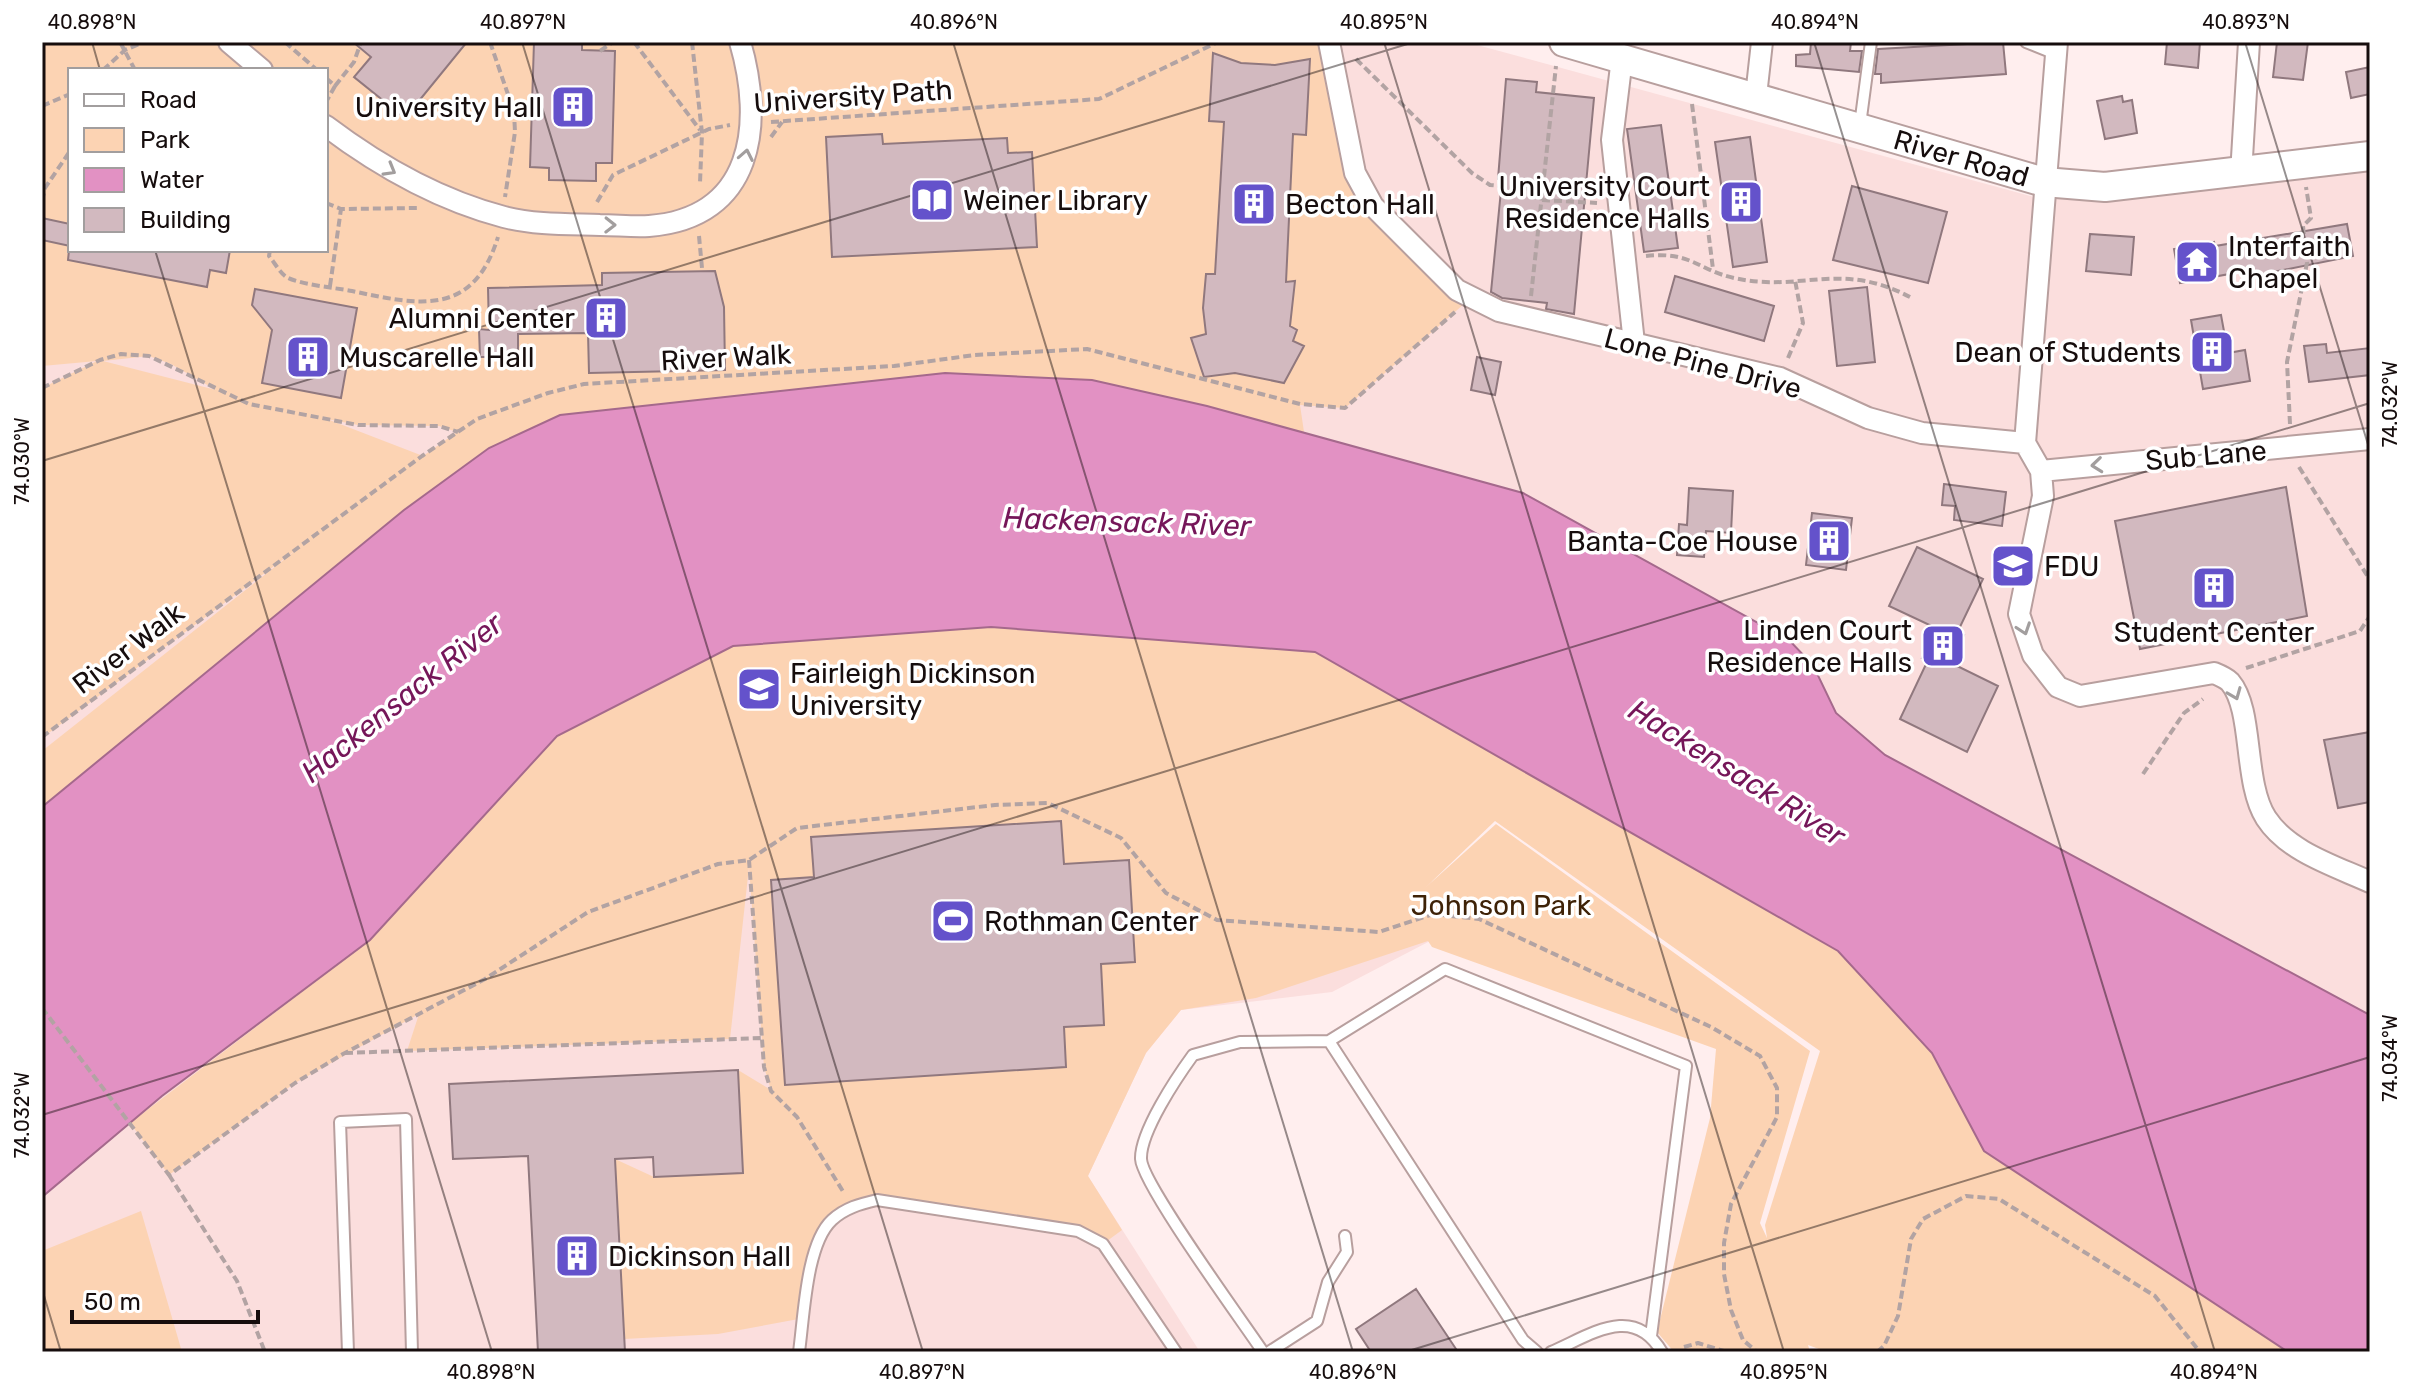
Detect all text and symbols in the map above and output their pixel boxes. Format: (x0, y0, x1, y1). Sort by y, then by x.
text: 40.898°N (48, 10, 136, 34)
text: 40.897°N (480, 10, 566, 34)
text: 40.896°N (910, 10, 998, 34)
text: 40.895°N (1340, 10, 1428, 34)
text: 40.894°N (1771, 10, 1859, 34)
text: 40.893°N (2202, 10, 2290, 34)
legend (68, 68, 328, 252)
street label: University Path (752, 73, 954, 120)
building icon: University Hall (549, 83, 597, 131)
text: Road (140, 86, 197, 114)
place label: University Hall (355, 91, 542, 124)
street label: River Road (1890, 123, 2033, 194)
text: Park (140, 126, 191, 154)
one-way arrow (737, 148, 754, 162)
one-way arrow (381, 160, 396, 176)
text: Water (140, 166, 204, 194)
place label: University Court Residence Halls (1499, 170, 1710, 235)
library icon: Weiner Library (908, 176, 956, 224)
building icon: University Court Residence Halls (1717, 178, 1765, 226)
building icon: Becton Hall (1230, 180, 1278, 228)
place label: Weiner Library (963, 184, 1148, 217)
place label: Becton Hall (1285, 188, 1435, 221)
text: Building (140, 206, 231, 234)
one-way arrow (604, 217, 617, 234)
place label: Interfaith Chapel (2228, 230, 2351, 295)
temple icon: Interfaith Chapel (2173, 238, 2221, 286)
building icon: Alumni Center (582, 294, 630, 342)
place label: Alumni Center (389, 302, 575, 335)
street label: Lone Pine Drive (1601, 321, 1805, 406)
building icon: Dean of Students (2188, 328, 2236, 376)
building icon: Muscarelle Hall (284, 333, 332, 381)
place label: Dean of Students (1954, 336, 2181, 369)
street label: River Walk (660, 338, 793, 377)
place label: Muscarelle Hall (339, 341, 535, 374)
text: 74.032°W (2378, 361, 2402, 447)
text: 74.030°W (10, 417, 34, 505)
street label: Sub Lane (2144, 434, 2268, 477)
one-way arrow (2090, 456, 2103, 473)
water label: Hackensack River (1002, 500, 1253, 544)
building icon: Banta-Coe House (1805, 517, 1853, 565)
place label: Banta-Coe House (1567, 525, 1798, 558)
school or university icon: FDU (1989, 542, 2037, 590)
place label: FDU (2044, 550, 2099, 583)
building icon: Student Center (2190, 564, 2238, 612)
street label: River Walk (66, 596, 191, 701)
water label: Hackensack River (294, 605, 511, 790)
place label: Linden Court Residence Halls (1706, 614, 1912, 679)
place label: Student Center (2114, 616, 2315, 649)
building icon: Linden Court Residence Halls (1919, 622, 1967, 670)
one-way arrow (2015, 622, 2031, 636)
place label: Fairleigh Dickinson University (790, 657, 1035, 722)
school or university icon: Fairleigh Dickinson University (735, 665, 783, 713)
one-way arrow (2225, 686, 2242, 700)
water label: Hackensack River (1622, 692, 1853, 855)
park label: Johnson Park (1411, 889, 1592, 922)
sports icon: Rothman Center (929, 897, 977, 945)
place label: Rothman Center (984, 905, 1199, 938)
text: 74.034°W (2378, 1014, 2402, 1102)
text: 74.032°W (10, 1072, 34, 1158)
building icon: Dickinson Hall (553, 1232, 601, 1280)
place label: Dickinson Hall (608, 1240, 791, 1273)
scale bar (72, 1274, 258, 1324)
text: 50 m (84, 1288, 141, 1316)
text: 40.898°N (447, 1360, 535, 1384)
text: 40.897°N (879, 1360, 965, 1384)
text: 40.896°N (1309, 1360, 1397, 1384)
text: 40.895°N (1740, 1360, 1828, 1384)
text: 40.894°N (2170, 1360, 2258, 1384)

